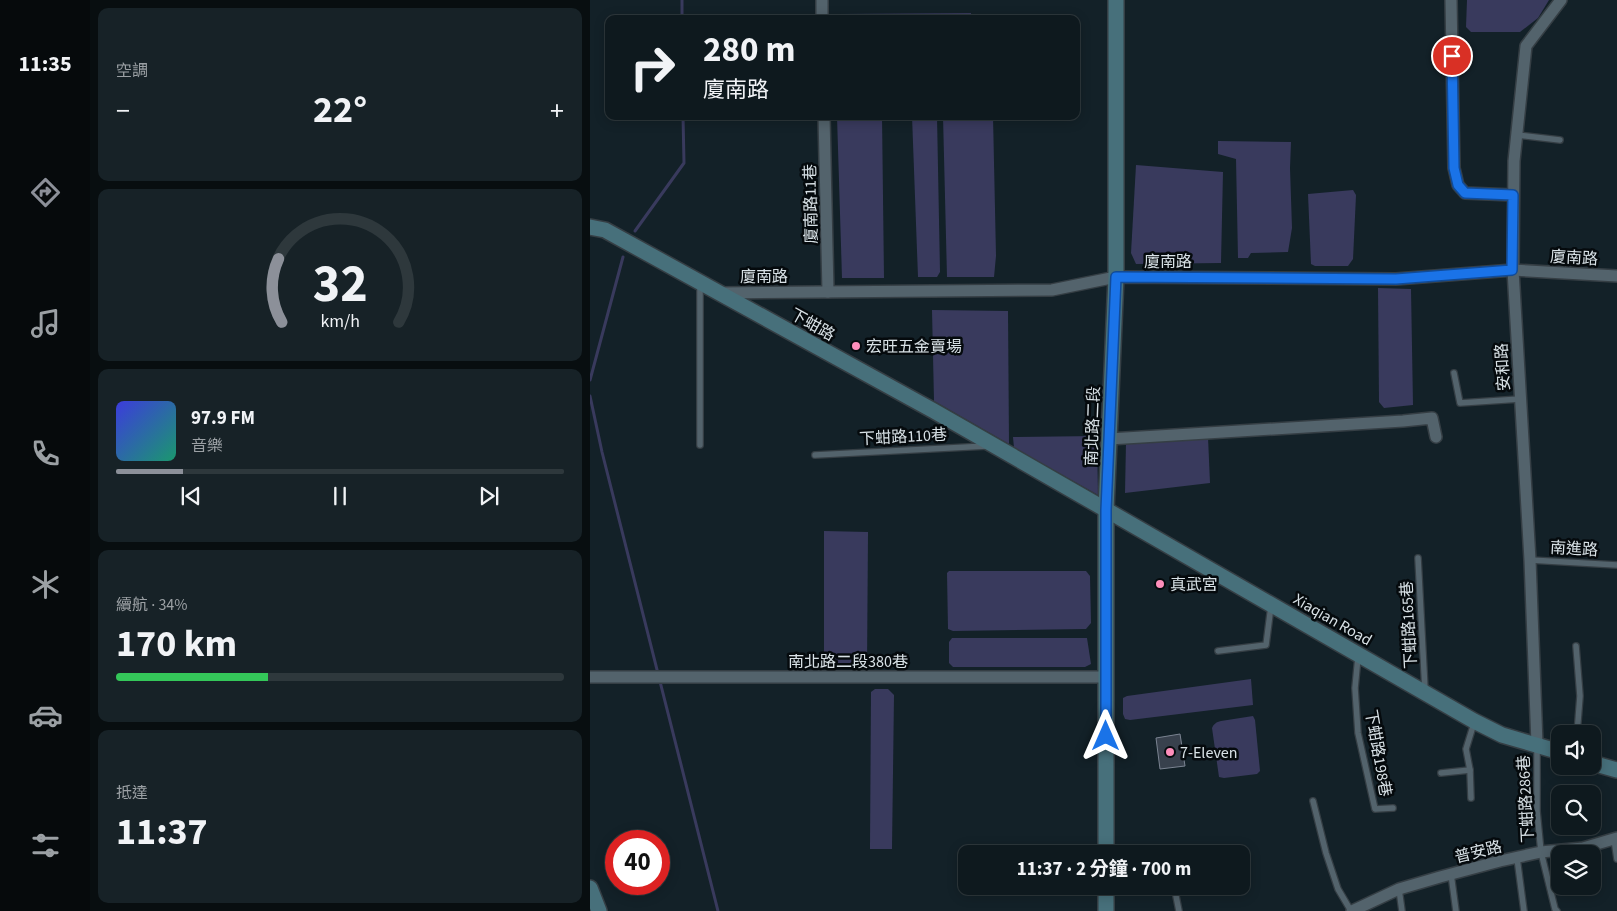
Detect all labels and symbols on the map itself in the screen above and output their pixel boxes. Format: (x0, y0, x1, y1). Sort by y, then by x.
pin (1431, 35, 1473, 77)
street label: 廈南路11巷 (799, 164, 823, 244)
street label: 廈南路 (1549, 246, 1598, 270)
street label: 廈南路 (1144, 251, 1192, 273)
street label: 廈南路 (740, 266, 788, 288)
street label: 下蚶路 (786, 304, 839, 346)
place label: 宏旺五金賣場 (866, 336, 962, 358)
marker: 宏旺五金賣場 (850, 340, 862, 352)
street label: 安和路 (1491, 342, 1515, 391)
street label: 南北路二段 (1081, 386, 1105, 466)
street label: 下蚶路110巷 (859, 424, 947, 450)
street label: 南進路 (1549, 537, 1598, 561)
place label: 真武宮 (1170, 574, 1218, 596)
marker: 真武宮 (1154, 578, 1166, 590)
street label: 下蚶路165巷 (1396, 581, 1422, 669)
street label: Xiaqian Road (1289, 588, 1376, 651)
street label: 南北路二段380巷 (788, 651, 908, 673)
street label: 下蚶路198巷 (1360, 708, 1396, 798)
position arrow (1079, 709, 1131, 761)
place label: 7-Eleven (1180, 742, 1238, 764)
marker: 7-Eleven (1164, 746, 1176, 758)
street label: 下蚶路286巷 (1513, 755, 1539, 843)
speed limit sign: 40 (605, 830, 670, 895)
street label: 普安路 (1452, 835, 1504, 868)

